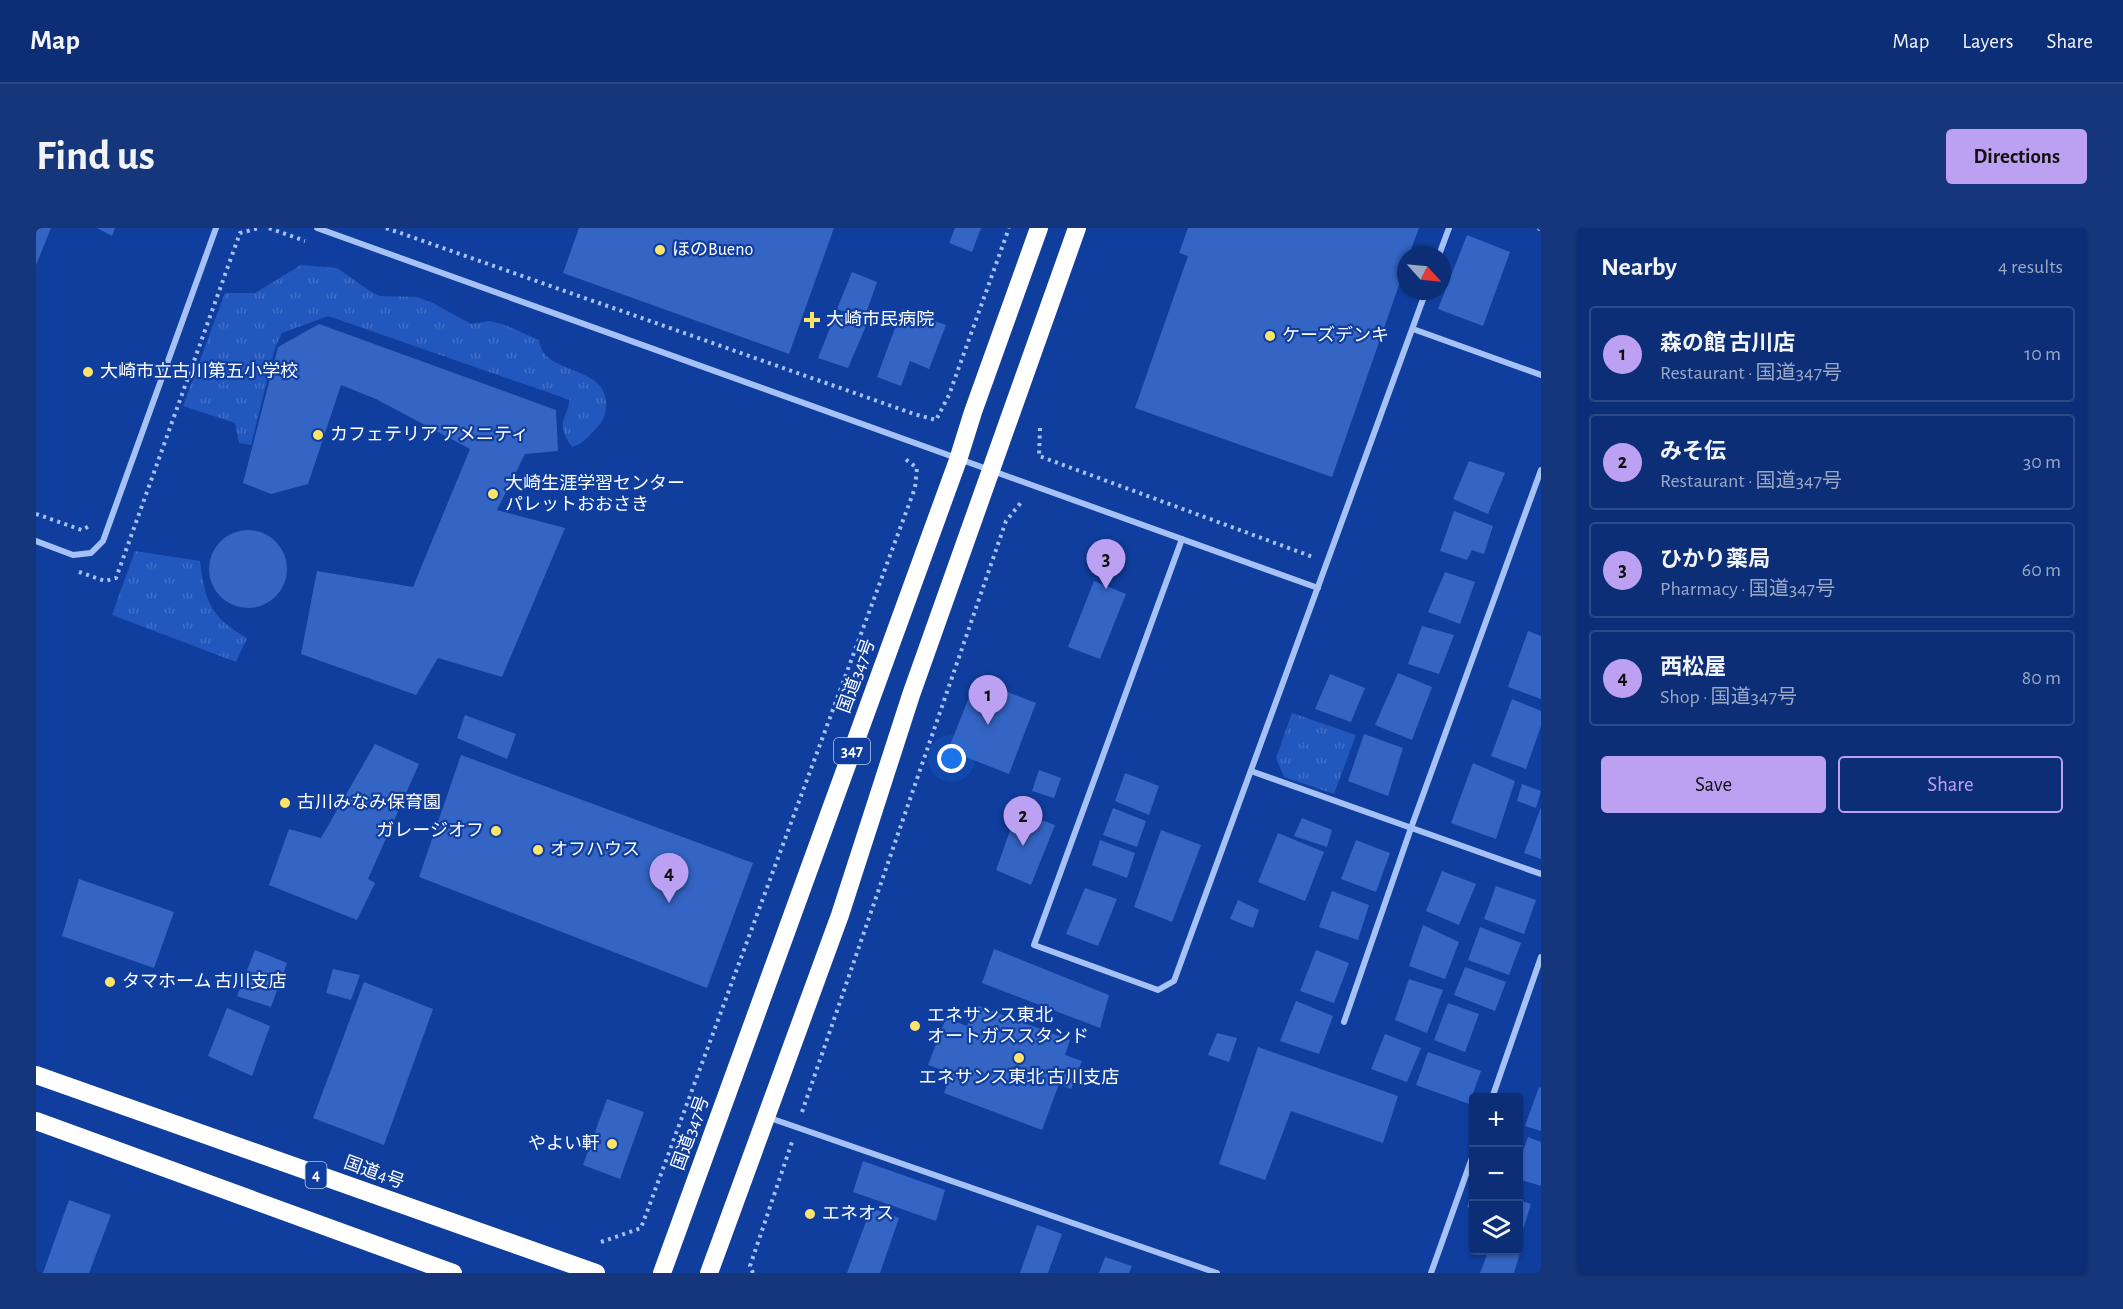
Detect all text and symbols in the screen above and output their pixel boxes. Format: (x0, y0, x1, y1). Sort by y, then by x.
text: Map (30, 27, 80, 55)
text: Map (1893, 31, 1929, 52)
text: Layers (1962, 31, 2013, 52)
text: Share (2046, 31, 2093, 52)
button: Directions (1946, 129, 2087, 184)
text: Find us (36, 135, 155, 177)
place label: ほのBueno (672, 241, 753, 259)
marker: ほのBueno (653, 243, 667, 257)
north arrow (1397, 246, 1451, 300)
text: Nearby (1601, 254, 1677, 280)
text: 4 results (1998, 257, 2063, 277)
place label: 大崎市民病院 (826, 310, 934, 329)
marker: 大崎市民病院 (803, 311, 821, 329)
place label: ケーズデンキ (1282, 325, 1389, 345)
marker: ケーズデンキ (1263, 329, 1277, 343)
text: 森の館 古川店 (1660, 332, 1795, 354)
text: 1 (1619, 344, 1626, 364)
text: 10 m (2024, 344, 2061, 364)
place label: 大崎市立古川第五小学校 (100, 361, 298, 381)
text: Restaurant · 国道347号 (1660, 363, 1842, 383)
marker: 大崎市立古川第五小学校 (81, 365, 95, 379)
place label: カフェテリア アメニティ (330, 426, 529, 444)
marker: カフェテリア アメニティ (311, 428, 325, 442)
text: みそ伝 (1660, 440, 1726, 462)
text: 2 (1618, 452, 1627, 472)
text: 30 m (2023, 452, 2061, 472)
text: Restaurant · 国道347号 (1660, 471, 1842, 491)
place label: 大崎生涯学習センター パレットおおさき (505, 473, 685, 514)
marker: 大崎生涯学習センター パレットおおさき (486, 487, 500, 501)
pin: 3 (1086, 540, 1126, 589)
text: ひかり薬局 (1660, 548, 1770, 570)
text: 3 (1618, 560, 1627, 580)
text: 60 m (2022, 560, 2061, 580)
text: Pharmacy · 国道347号 (1660, 579, 1835, 599)
street label: 国道347号 (833, 636, 879, 716)
text: 西松屋 (1660, 656, 1726, 678)
text: 4 (1617, 668, 1628, 688)
text: 80 m (2022, 668, 2061, 688)
pin: 1 (968, 676, 1008, 725)
text: Shop · 国道347号 (1660, 687, 1797, 707)
road number: 347 (834, 738, 870, 764)
your location (937, 744, 966, 773)
button: Save (1601, 756, 1826, 813)
button: Share (1838, 756, 2063, 813)
place label: 古川みなみ保育園 (297, 793, 441, 812)
marker: 古川みなみ保育園 (278, 796, 292, 810)
pin: 2 (1004, 796, 1042, 846)
place label: ガレージオフ (376, 821, 484, 840)
marker: ガレージオフ (489, 824, 503, 838)
place label: オフハウス (550, 841, 640, 859)
marker: オフハウス (531, 843, 545, 857)
pin: 4 (650, 854, 688, 903)
place label: タマホーム 古川支店 (122, 972, 286, 991)
marker: タマホーム 古川支店 (103, 975, 117, 989)
place label: エネサンス東北 オートガススタンド (927, 1005, 1089, 1046)
marker: エネサンス東北 オートガススタンド (908, 1019, 922, 1033)
marker: エネサンス東北 古川支店 (1012, 1051, 1026, 1065)
place label: エネサンス東北 古川支店 (919, 1067, 1119, 1087)
street label: 国道347号 (667, 1093, 713, 1173)
map controls (1469, 1093, 1523, 1255)
button: + (1469, 1093, 1523, 1147)
place label: やよい軒 (528, 1134, 600, 1153)
marker: やよい軒 (605, 1137, 619, 1151)
button: − (1469, 1147, 1523, 1201)
street label: 国道4号 (341, 1152, 407, 1192)
road number: 4 (306, 1162, 326, 1188)
button: layers (1469, 1201, 1523, 1255)
place label: エネオス (822, 1205, 894, 1223)
marker: エネオス (803, 1207, 817, 1221)

